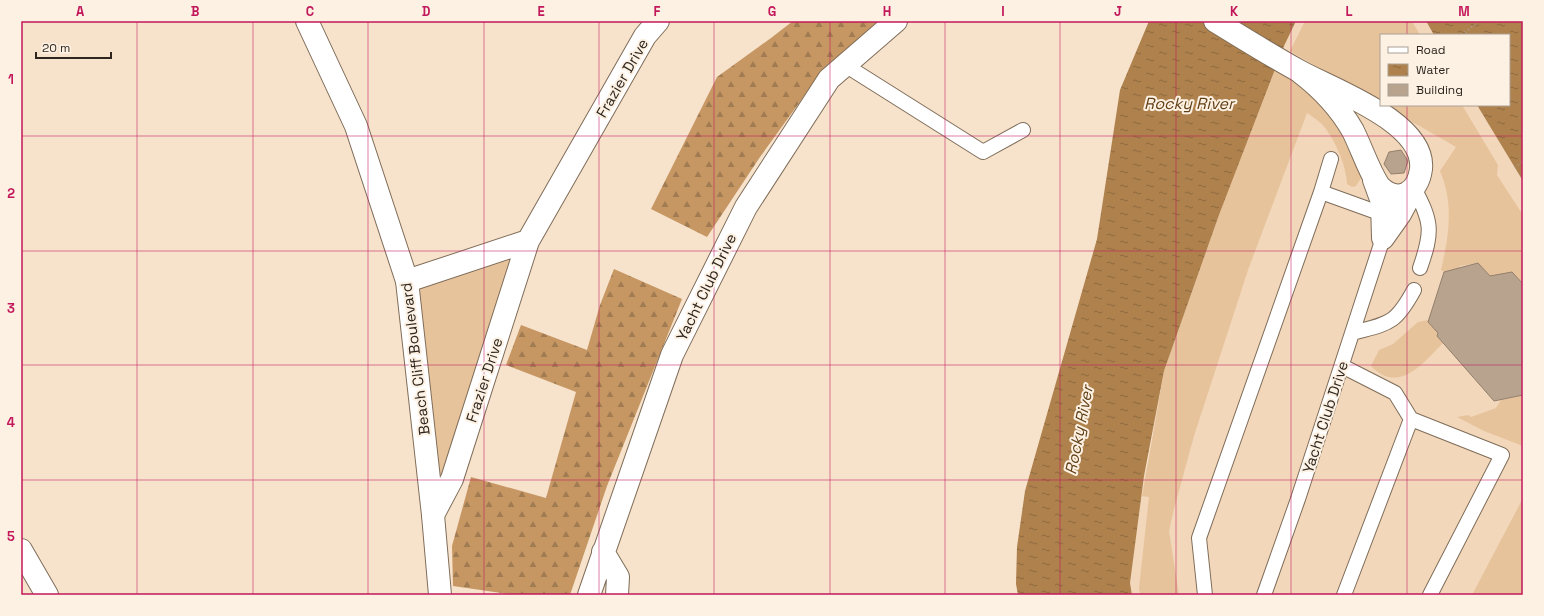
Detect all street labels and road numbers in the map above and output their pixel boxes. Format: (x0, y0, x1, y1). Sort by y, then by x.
street label: Frazier Drive (592, 35, 652, 121)
street label: Yacht Club Drive (672, 230, 740, 344)
street label: Beach Cliff Boulevard (396, 282, 434, 436)
street label: Frazier Drive (461, 335, 507, 425)
street label: Yacht Club Drive (1298, 358, 1352, 476)

